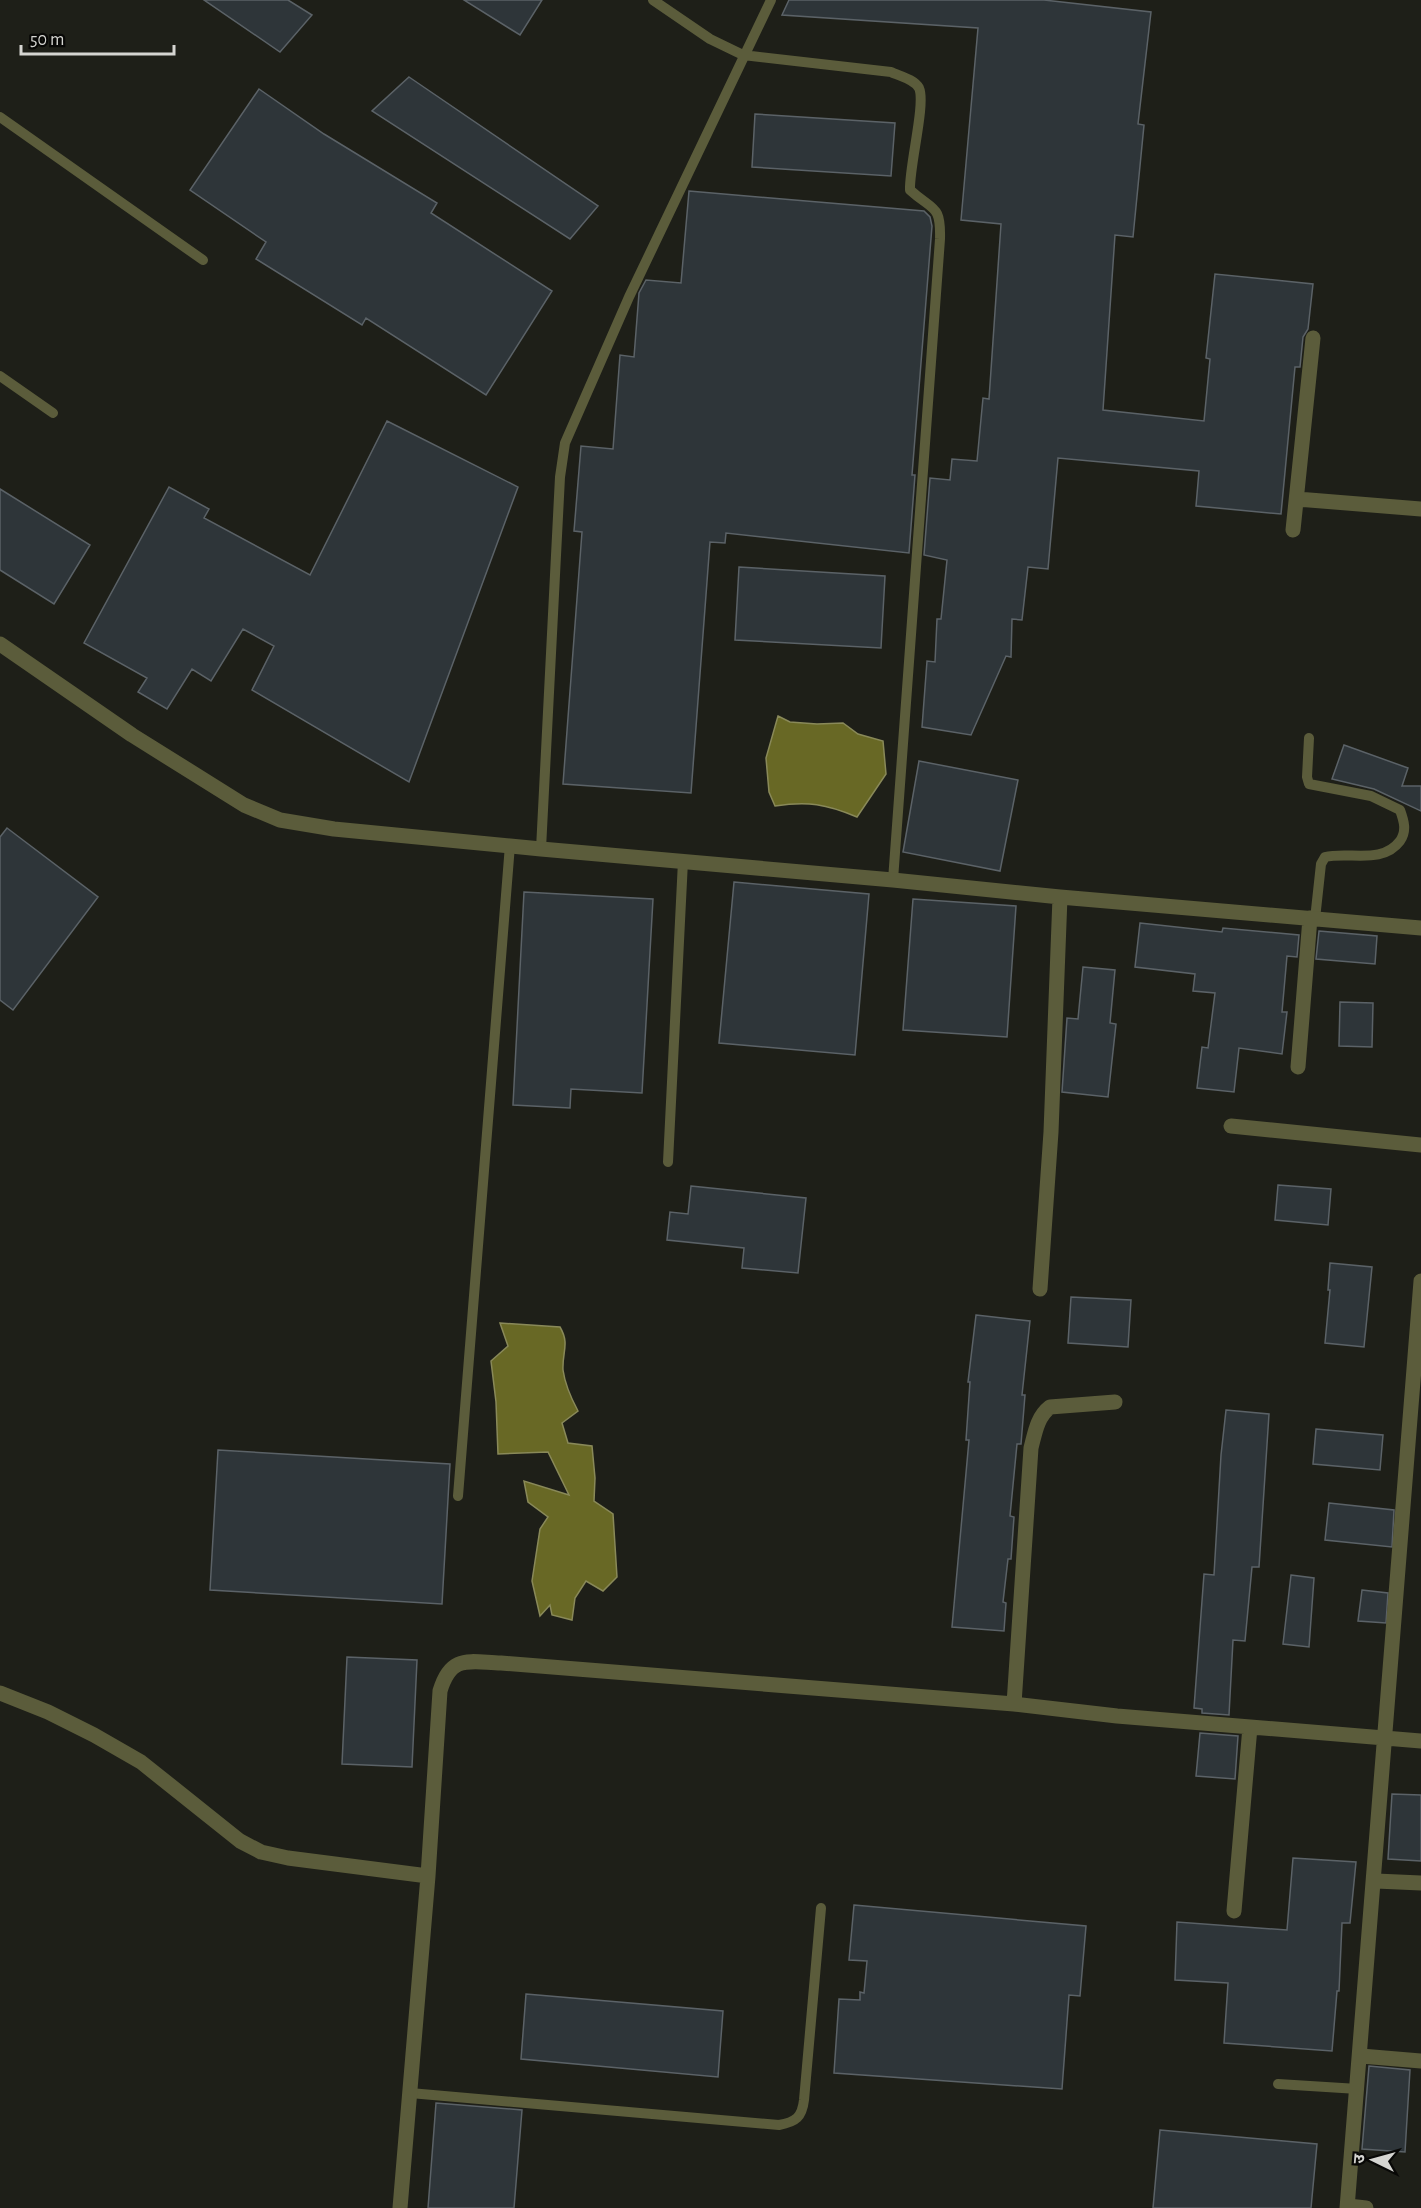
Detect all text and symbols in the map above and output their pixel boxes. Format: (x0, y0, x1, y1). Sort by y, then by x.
scale bar (21, 18, 174, 56)
text: 50 m (30, 31, 64, 49)
north arrow (1343, 2130, 1403, 2190)
text: उ (1351, 2153, 1367, 2164)

